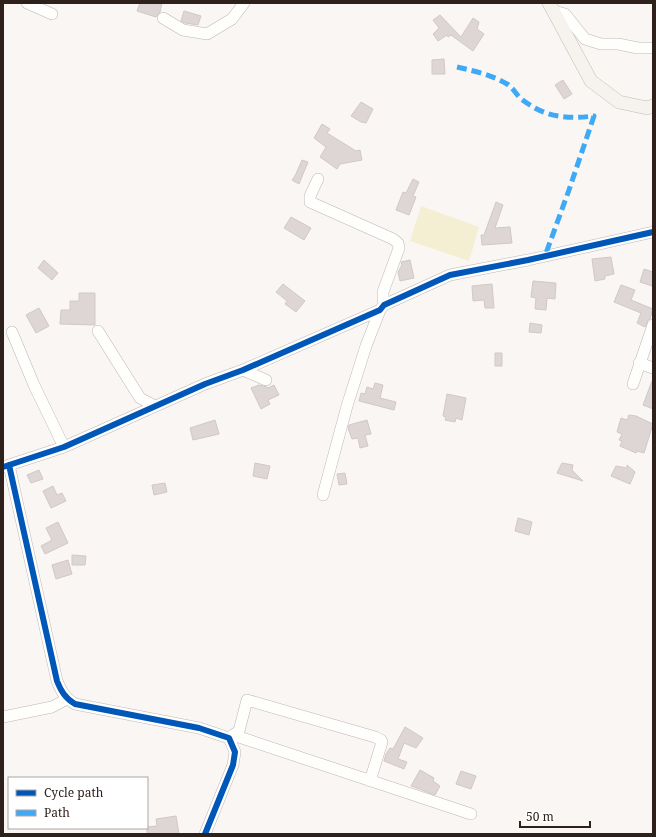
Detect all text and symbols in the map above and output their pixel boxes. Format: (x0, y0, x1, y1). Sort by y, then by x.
legend (8, 777, 148, 829)
text: Cycle path (44, 784, 104, 801)
scale bar (520, 803, 590, 829)
text: Path (44, 804, 70, 821)
text: 50 m (526, 808, 554, 825)

